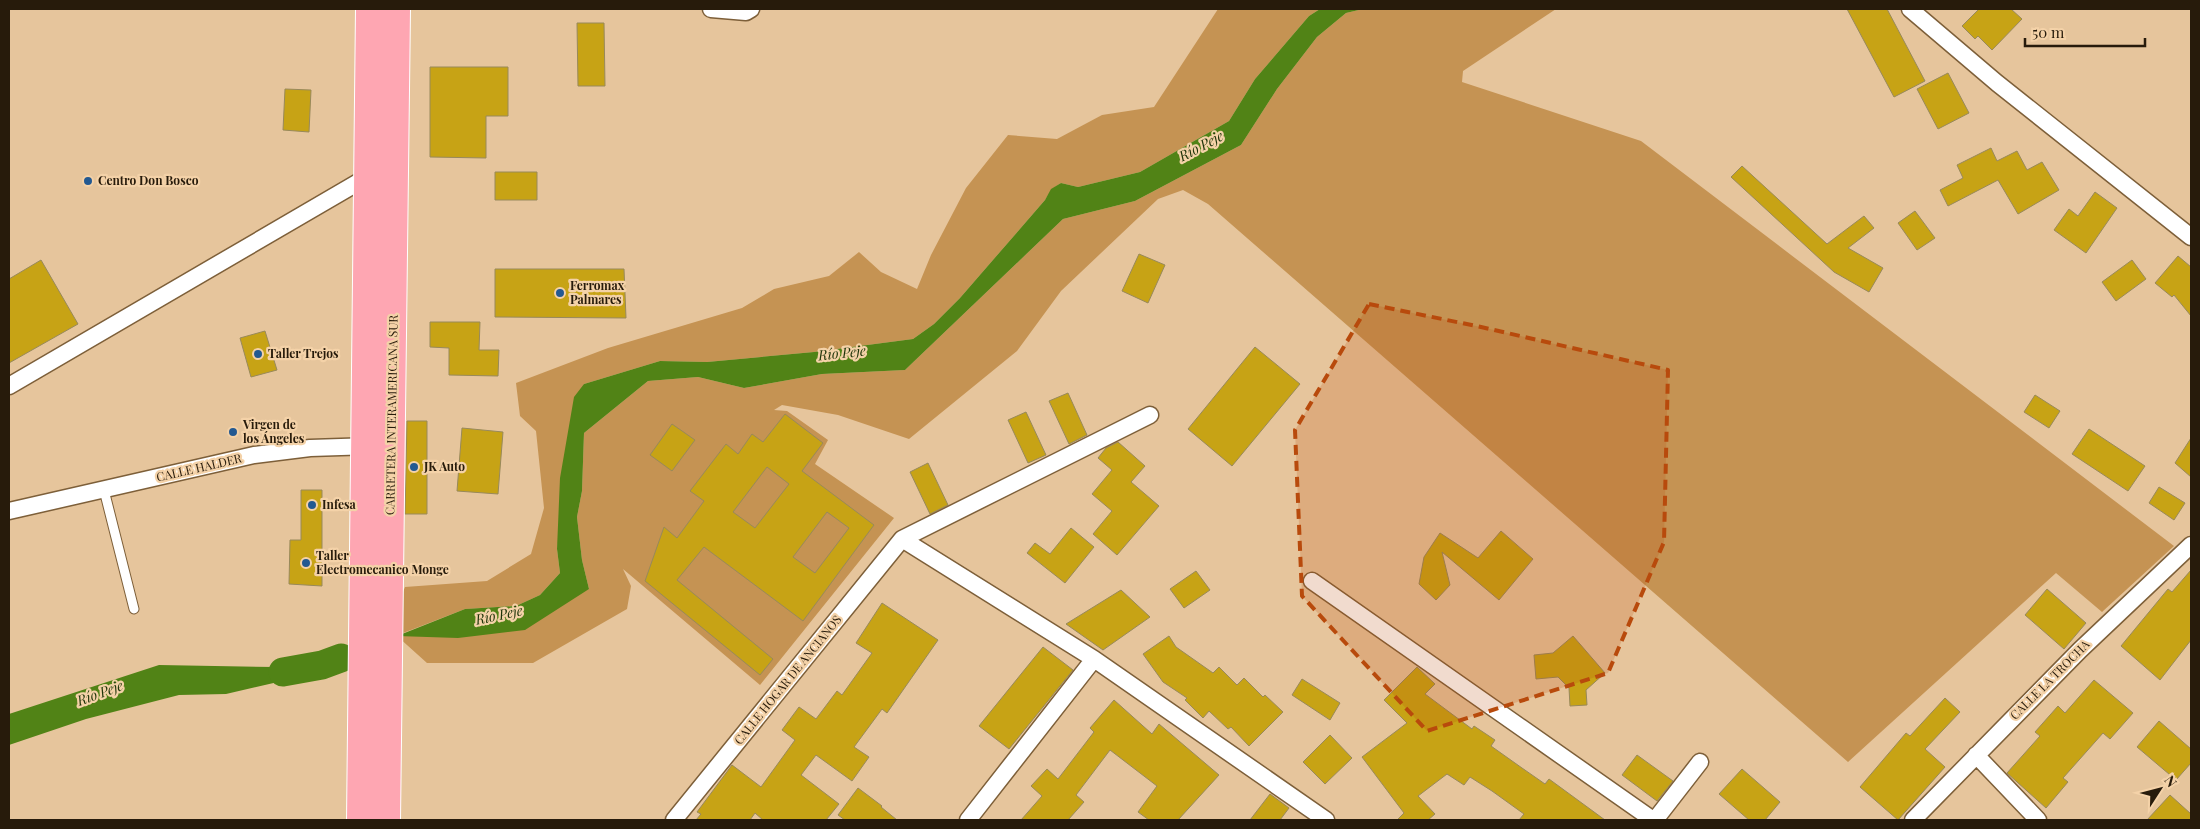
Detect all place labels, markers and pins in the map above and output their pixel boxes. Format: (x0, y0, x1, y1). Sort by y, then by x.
place label: Centro Don Bosco (98, 172, 199, 188)
marker: Centro Don Bosco (82, 175, 94, 187)
place label: Ferromax Palmares (570, 277, 625, 307)
marker: Ferromax Palmares (554, 287, 566, 299)
place label: Taller Trejos (268, 345, 339, 361)
marker: Taller Trejos (252, 348, 264, 360)
place label: Virgen de los Ángeles (242, 416, 305, 446)
marker: Virgen de los Ángeles (227, 426, 239, 438)
place label: JK Auto (423, 458, 465, 474)
marker: JK Auto (408, 461, 420, 473)
place label: Infesa (322, 496, 356, 512)
marker: Infesa (306, 499, 318, 511)
place label: Taller Electromecanico Monge (316, 547, 449, 577)
marker: Taller Electromecanico Monge (300, 557, 312, 569)

